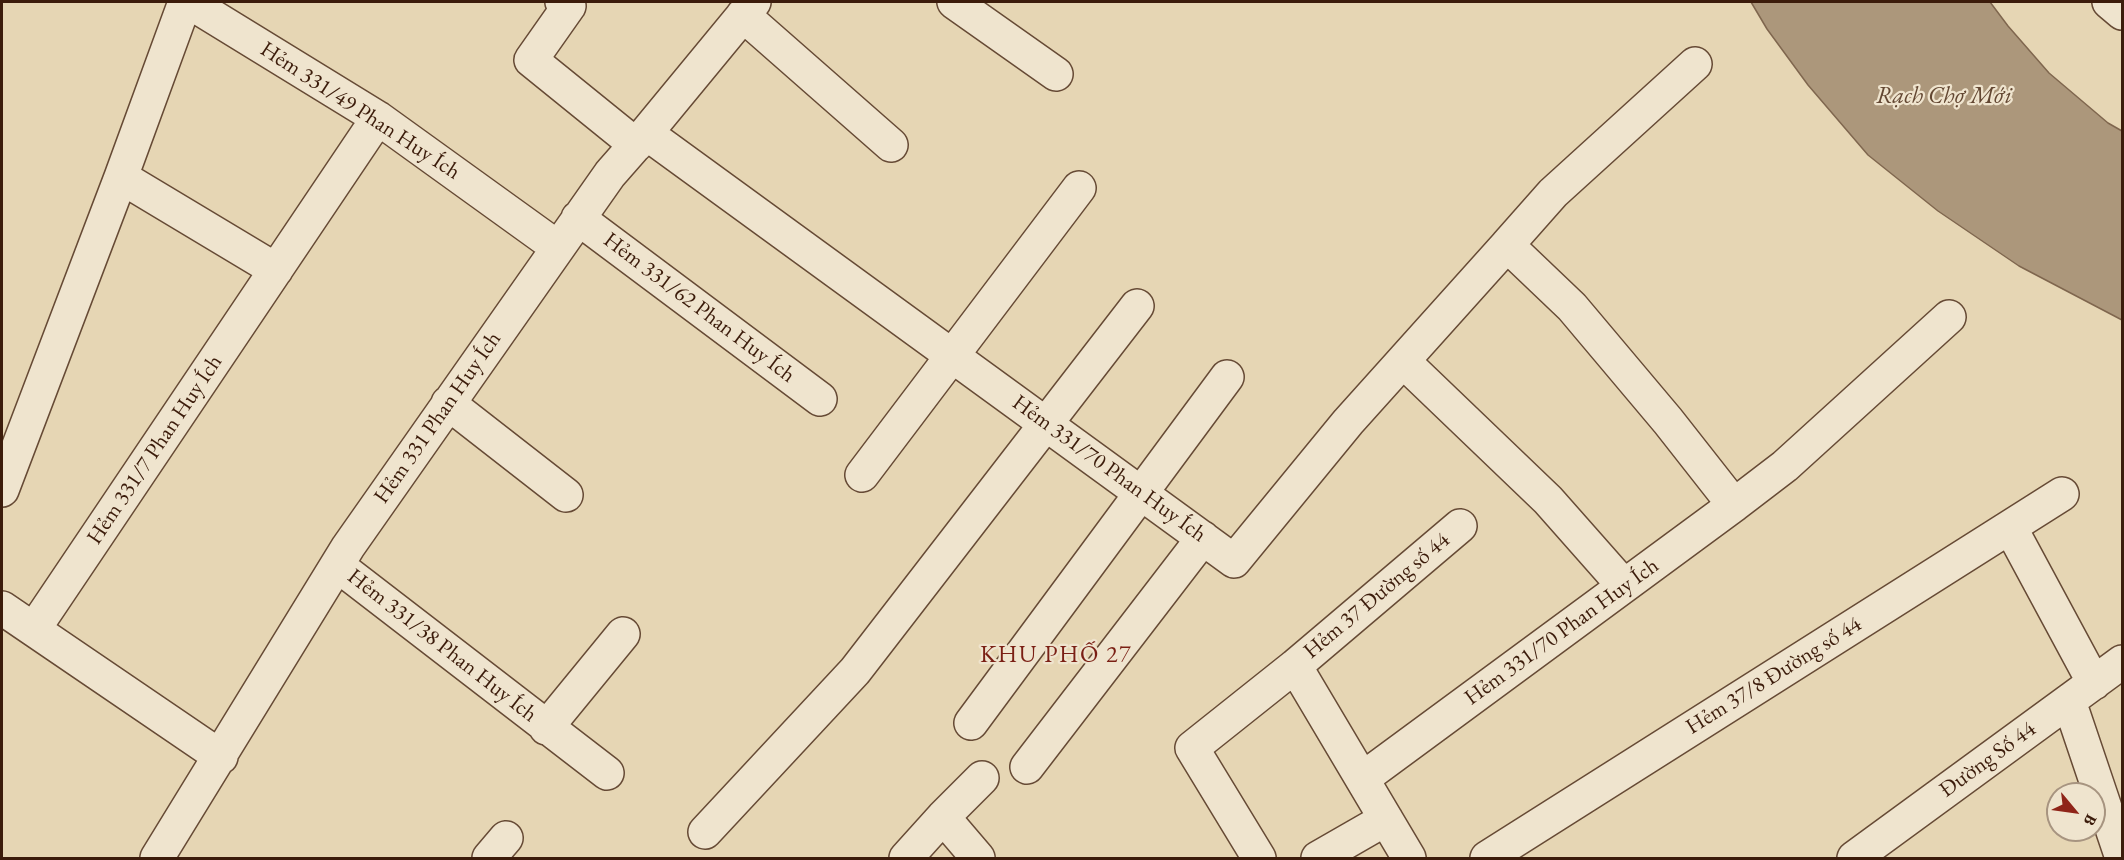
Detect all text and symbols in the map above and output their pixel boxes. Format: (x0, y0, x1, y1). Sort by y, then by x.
street label: Hẻm 331/49 Phan Huy Ích (255, 36, 465, 186)
water label: Rạch Chợ Mới (1876, 82, 2012, 110)
street label: Hẻm 331/62 Phan Huy Ích (598, 227, 800, 389)
street label: Hẻm 331 Phan Huy Ích (369, 327, 507, 509)
street label: Hẻm 331/7 Phan Huy Ích (82, 350, 228, 550)
street label: Hẻm 331/70 Phan Huy Ích (1007, 390, 1211, 548)
street label: Hẻm 37 Đường số 44 (1299, 527, 1455, 665)
street label: Hẻm 331/70 Phan Huy Ích (1460, 553, 1664, 711)
street label: Hẻm 331/38 Phan Huy Ích (342, 564, 542, 728)
street label: Hẻm 37/8 Đường số 44 (1681, 611, 1867, 741)
district label: KHU PHỐ 27 (980, 641, 1132, 669)
street label: Đường Số 44 (1935, 716, 2041, 804)
north arrow (2046, 782, 2106, 842)
text: B (2079, 811, 2102, 829)

